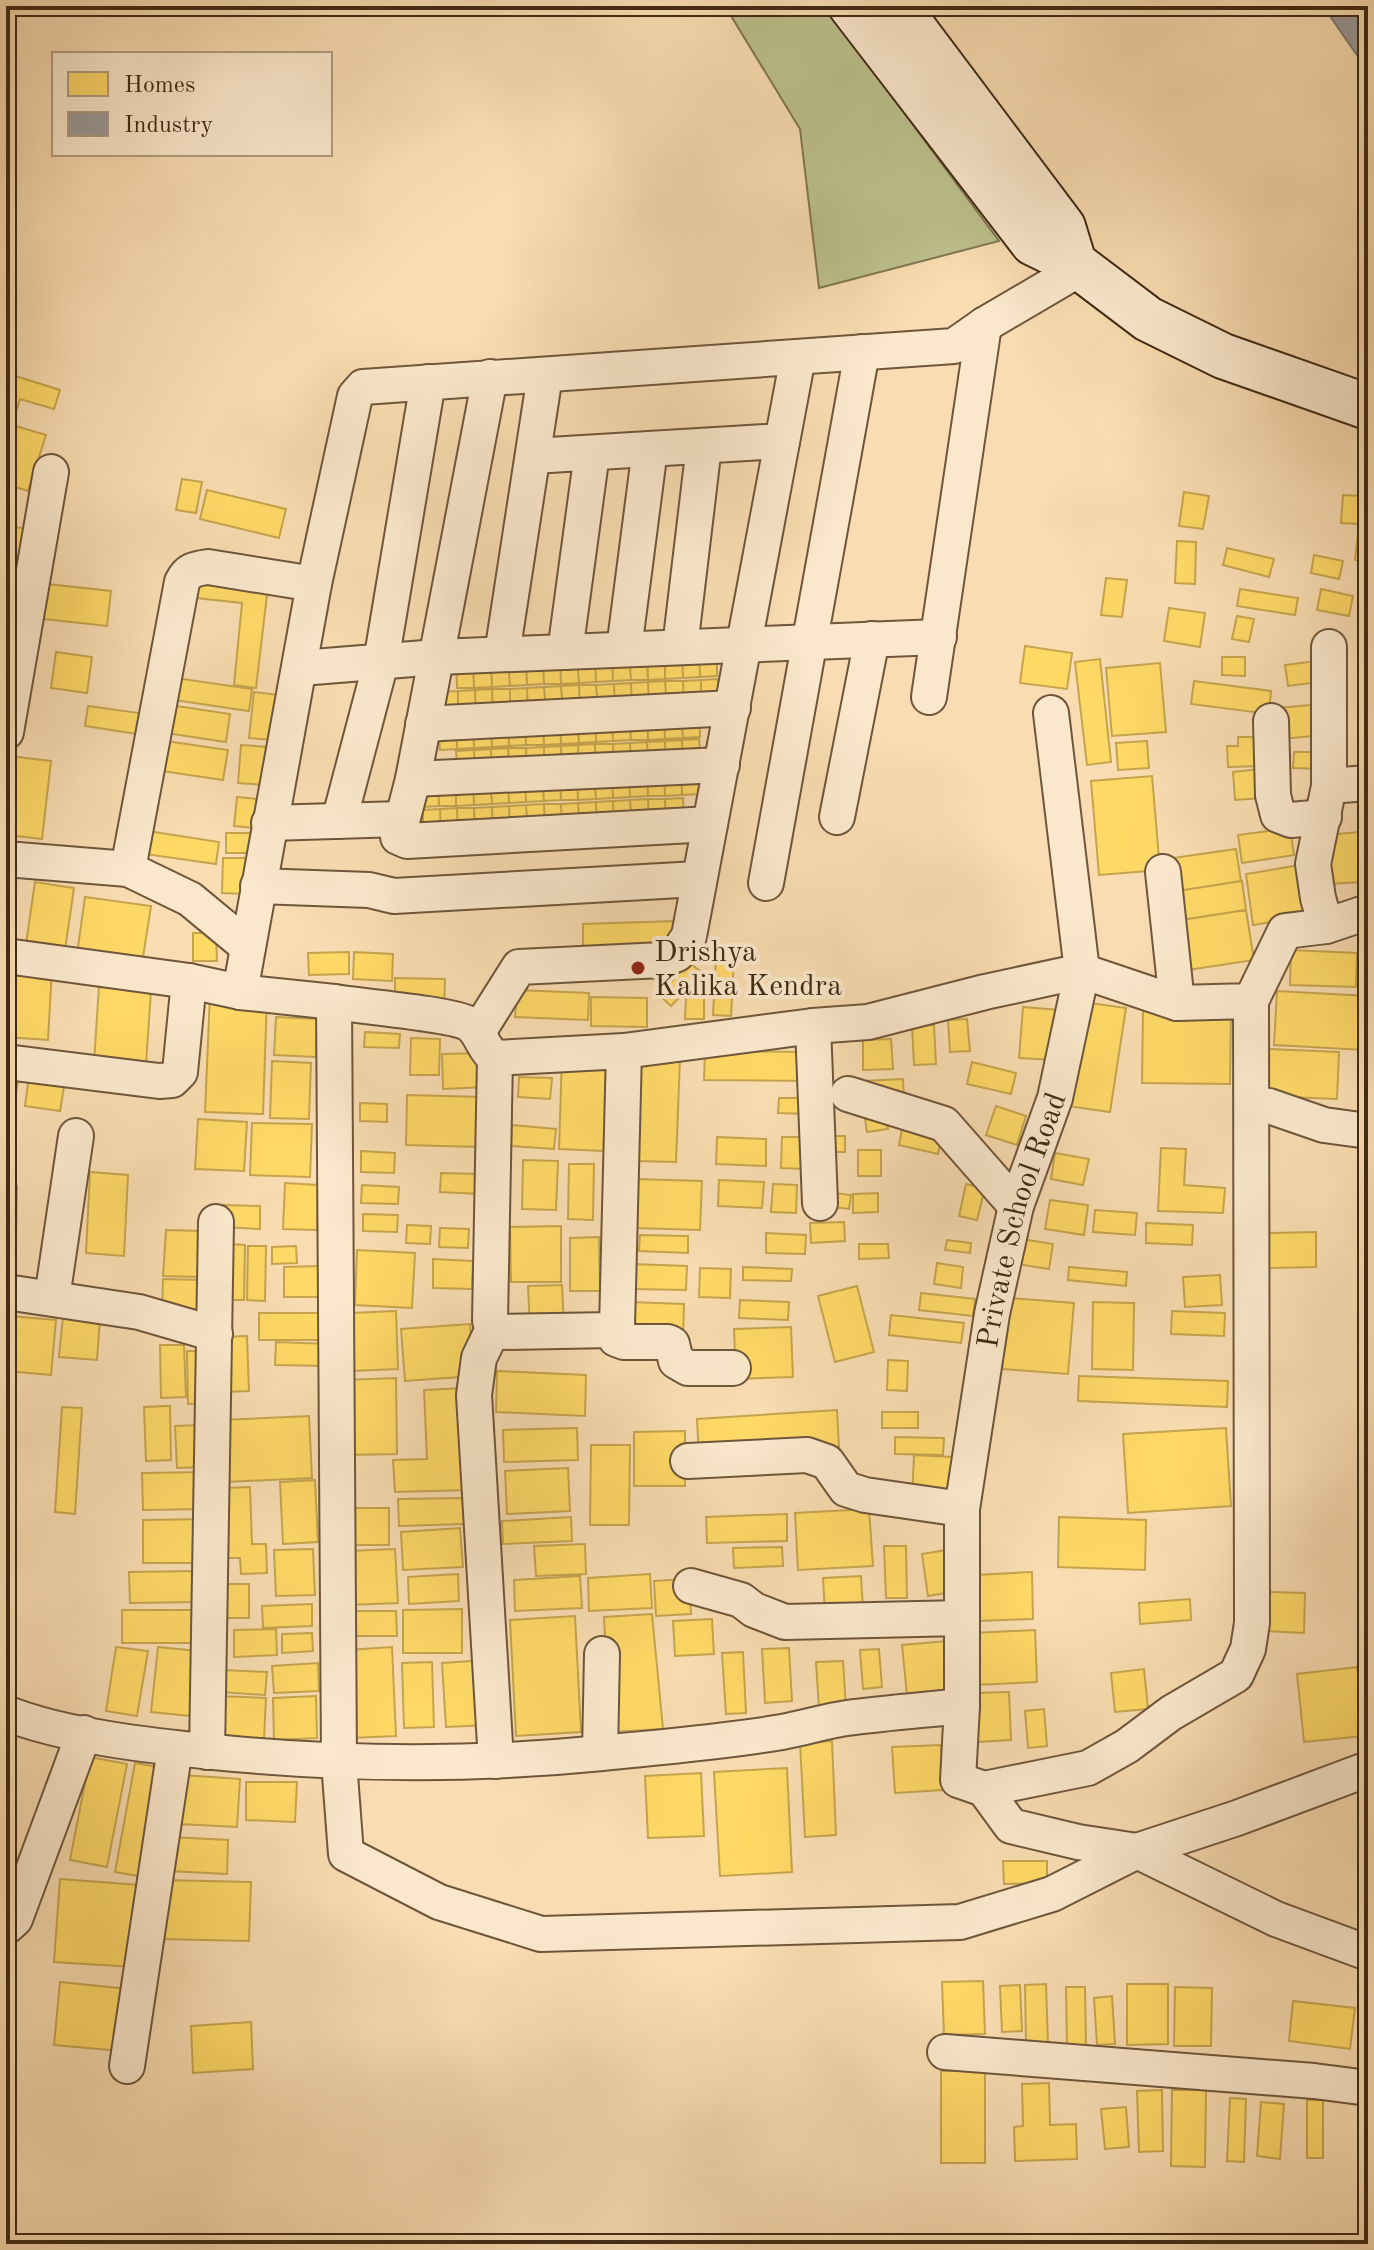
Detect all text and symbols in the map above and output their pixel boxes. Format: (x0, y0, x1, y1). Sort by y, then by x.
legend (52, 52, 332, 156)
text: Homes (124, 74, 195, 98)
text: Industry (124, 114, 213, 138)
place label: Drishya Kalika Kendra (654, 938, 842, 1002)
marker: Drishya Kalika Kendra (629, 959, 647, 977)
street label: Private School Road (974, 1089, 1073, 1350)

